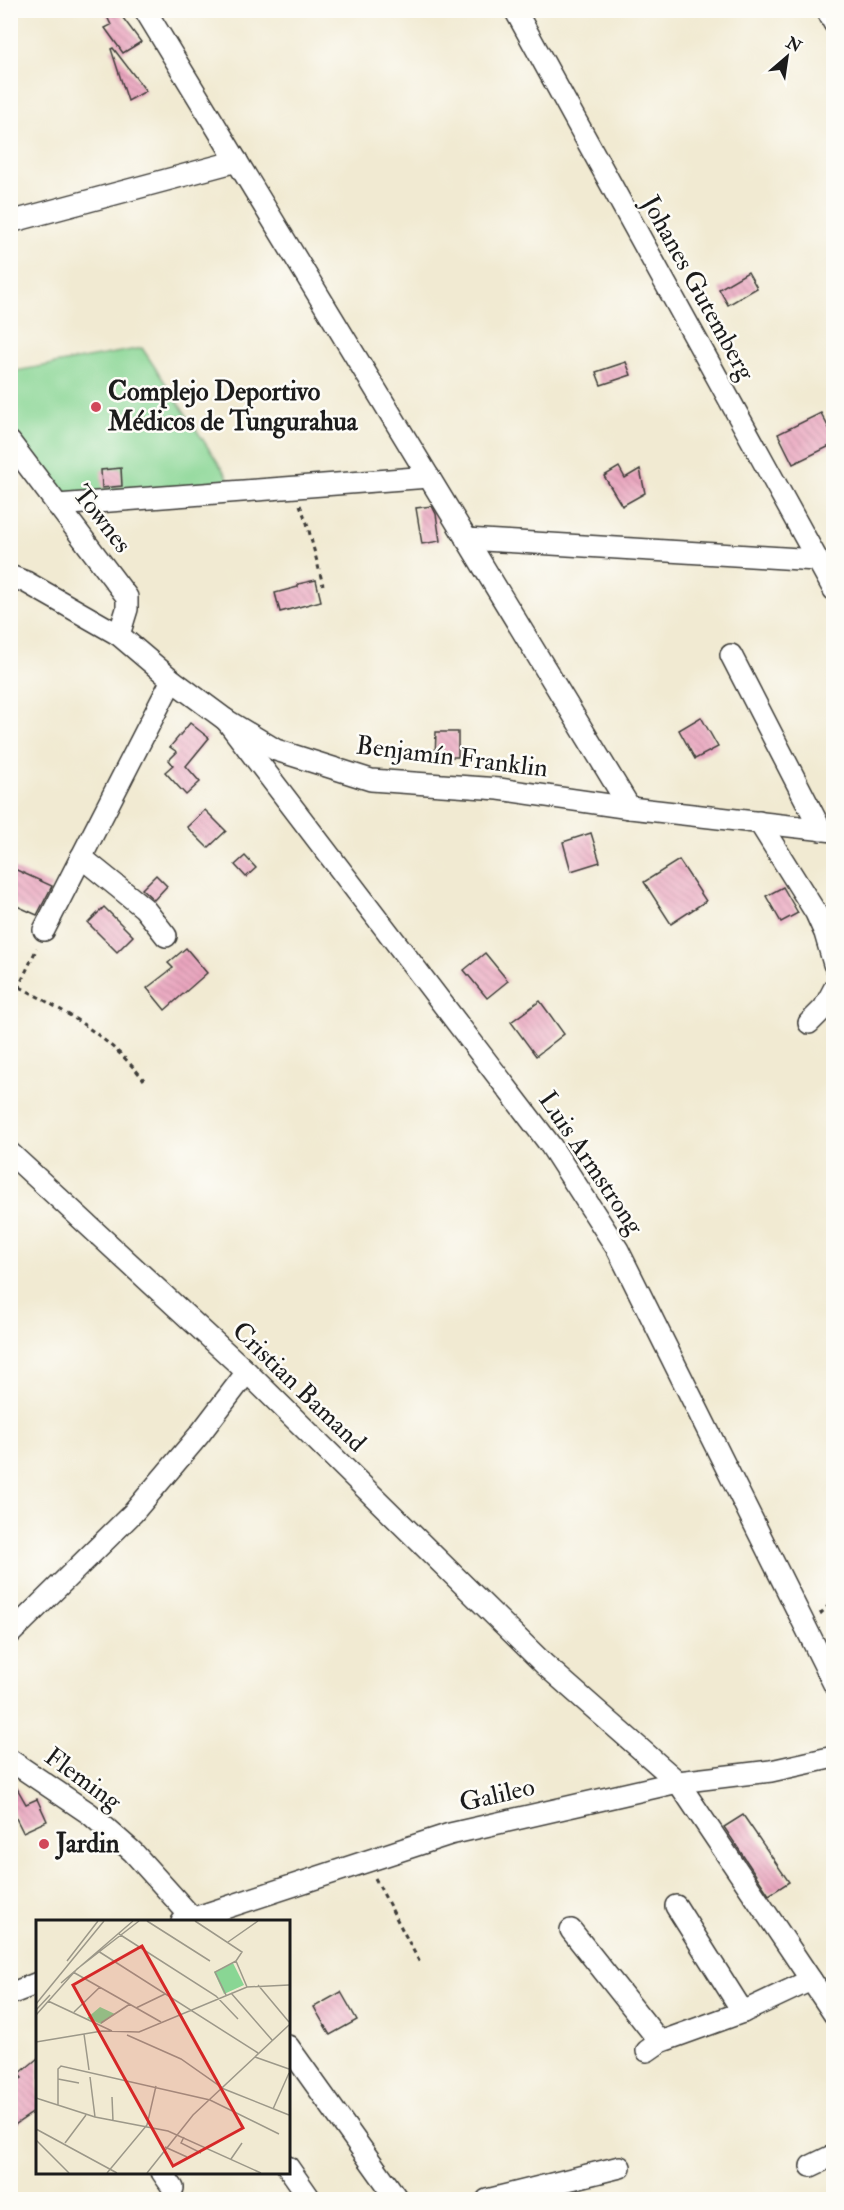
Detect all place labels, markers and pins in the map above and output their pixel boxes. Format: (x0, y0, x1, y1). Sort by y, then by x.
place label: Complejo Deportivo Médicos de Tungurahua (107, 376, 359, 439)
marker: Complejo Deportivo Médicos de Tungurahua (89, 400, 103, 414)
place label: Jardin (54, 1828, 120, 1860)
marker: Jardin (37, 1837, 51, 1851)

